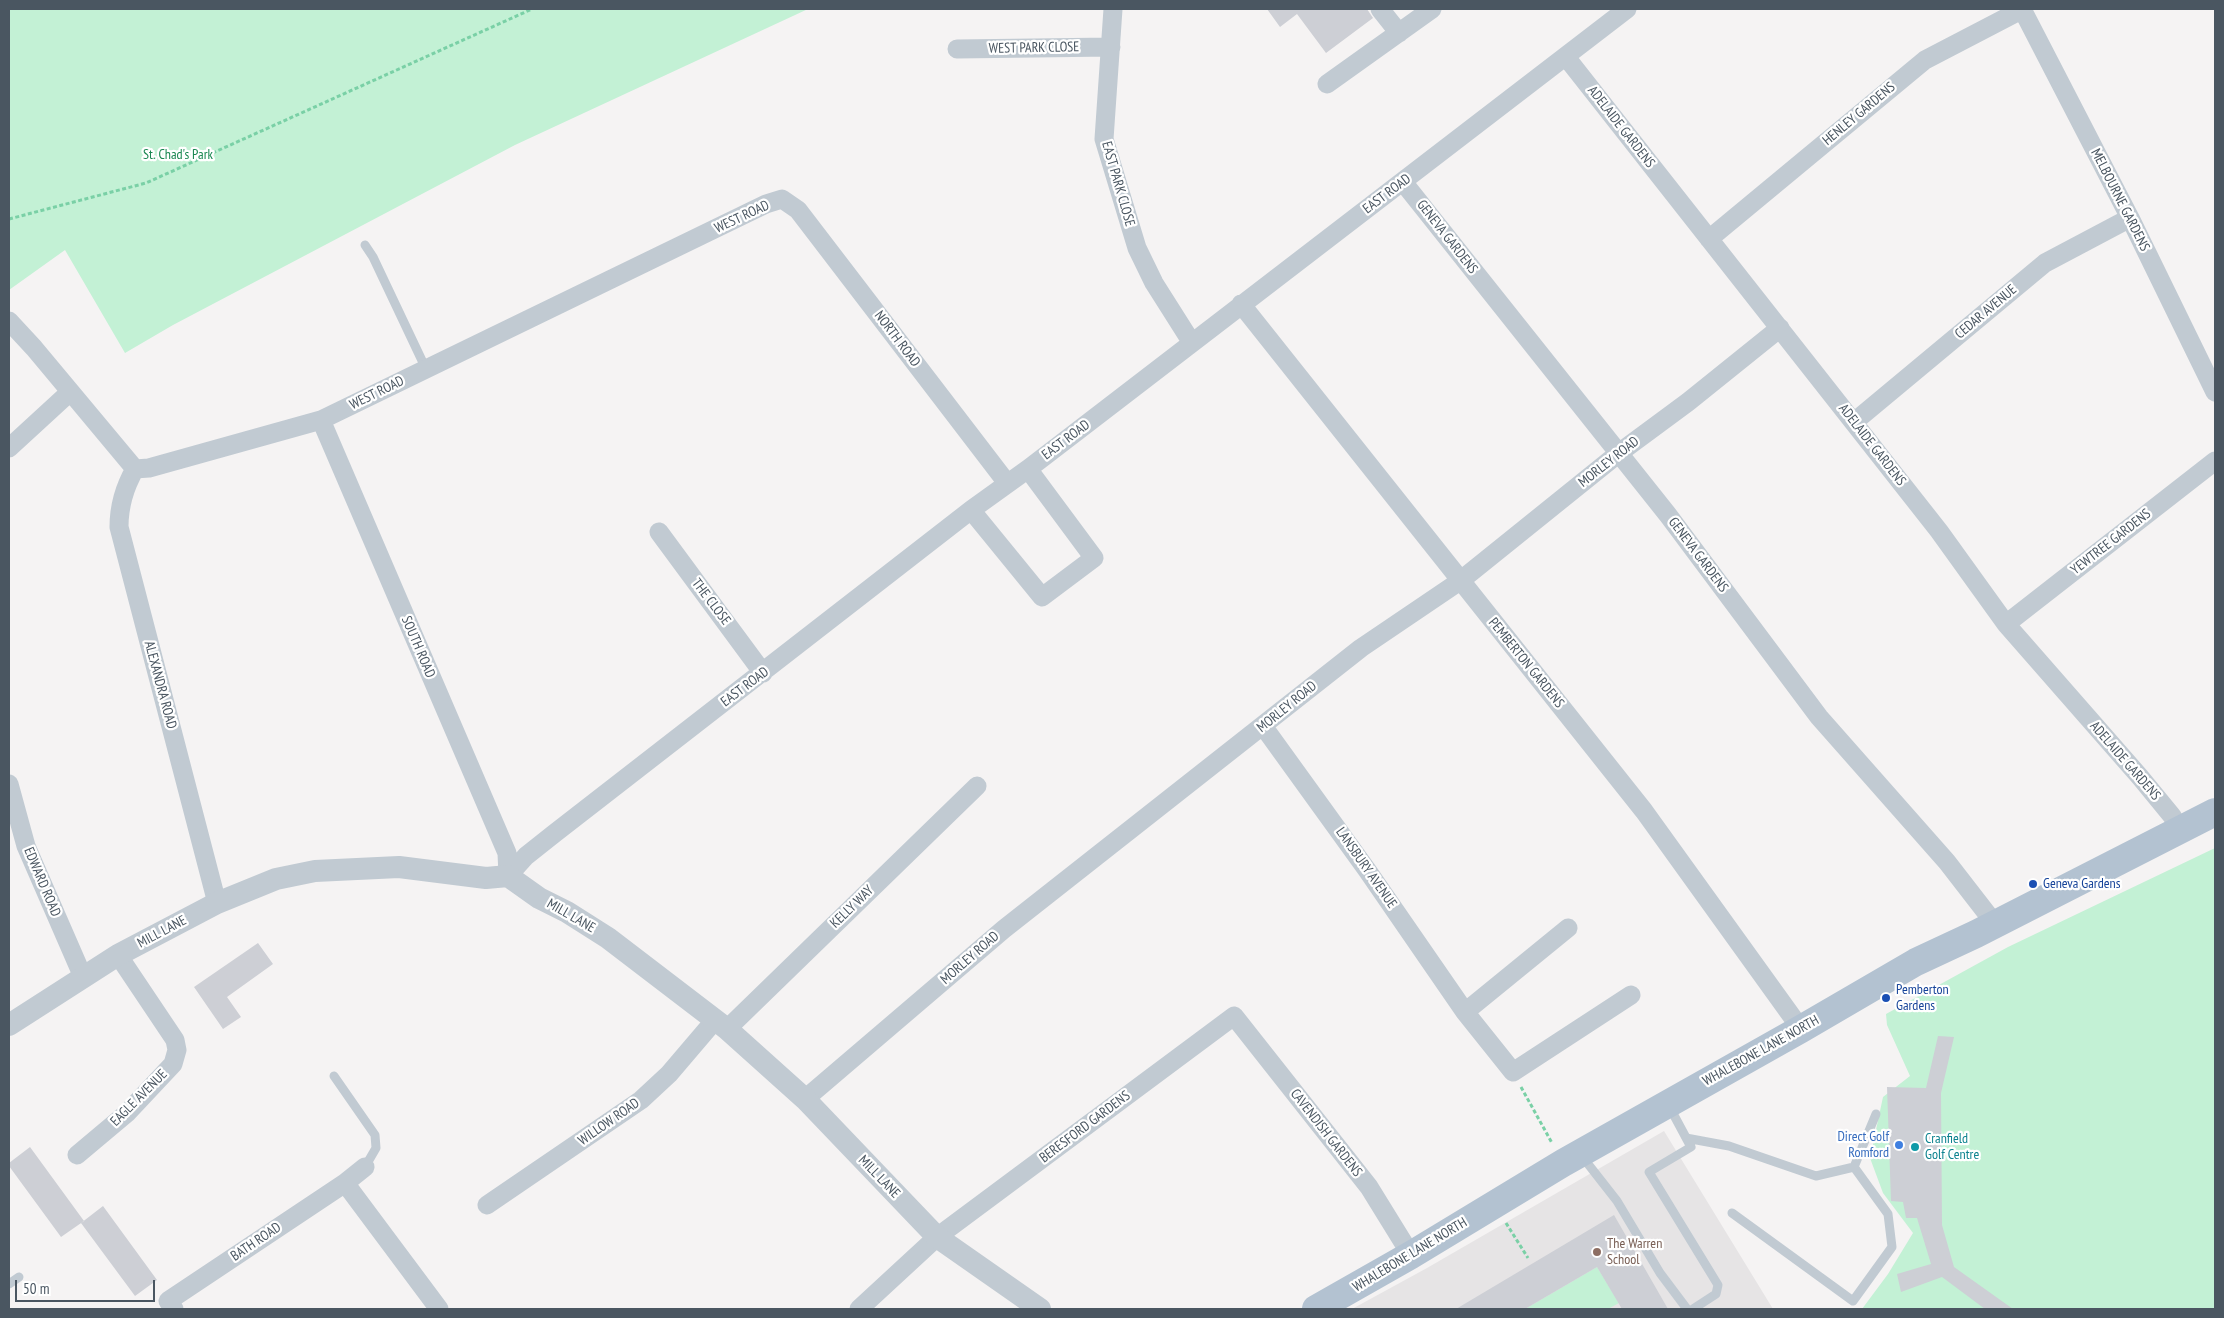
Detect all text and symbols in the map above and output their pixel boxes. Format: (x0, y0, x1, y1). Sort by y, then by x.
street label: WEST PARK CLOSE (989, 39, 1079, 57)
street label: HENLEY GARDENS (1819, 79, 1899, 149)
street label: ADELAIDE GARDENS (1584, 83, 1658, 171)
street label: EAST PARK CLOSE (1098, 140, 1138, 228)
street label: MELBOURNE GARDENS (2087, 146, 2153, 254)
park label: St. Chad's Park (143, 147, 213, 163)
street label: EAST ROAD (1360, 171, 1414, 217)
street label: WEST ROAD (712, 197, 772, 237)
street label: GENEVA GARDENS (1413, 197, 1481, 277)
street label: CEDAR AVENUE (1952, 281, 2020, 343)
street label: NORTH ROAD (871, 308, 923, 370)
street label: WEST ROAD (347, 373, 407, 413)
street label: ADELAIDE GARDENS (1835, 401, 1909, 489)
street label: EAST ROAD (1039, 417, 1093, 463)
street label: MORLEY ROAD (1575, 433, 1643, 491)
street label: YEWTREE GARDENS (2068, 506, 2154, 578)
street label: GENEVA GARDENS (1664, 514, 1732, 596)
street label: THE CLOSE (688, 575, 734, 629)
street label: SOUTH ROAD (397, 614, 439, 680)
street label: PEMBERTON GARDENS (1485, 615, 1567, 711)
street label: ALEXANDRA ROAD (140, 639, 180, 731)
street label: EAST ROAD (718, 664, 772, 710)
street label: MORLEY ROAD (1254, 678, 1320, 736)
street label: ADELAIDE GARDENS (2086, 718, 2164, 804)
street label: LANSBURY AVENUE (1332, 824, 1400, 912)
street label: EDWARD ROAD (20, 845, 64, 919)
place label: Geneva Gardens (2043, 876, 2120, 892)
marker: Geneva Gardens (2027, 878, 2039, 890)
street label: KELLY WAY (827, 882, 877, 932)
street label: MILL LANE (544, 896, 598, 936)
street label: MILL LANE (135, 912, 189, 952)
street label: MORLEY ROAD (937, 928, 1003, 988)
place label: Pemberton Gardens (1896, 982, 1949, 1014)
marker: Pemberton Gardens (1880, 992, 1892, 1004)
street label: WHALEBONE LANE NORTH (1700, 1012, 1822, 1090)
street label: EAGLE AVENUE (107, 1066, 171, 1130)
street label: CAVENDISH GARDENS (1287, 1086, 1365, 1180)
street label: BERESFORD GARDENS (1036, 1088, 1134, 1166)
street label: WILLOW ROAD (575, 1095, 643, 1149)
place label: Direct Golf Romford (1838, 1129, 1889, 1162)
place label: Cranfield Golf Centre (1925, 1131, 1979, 1164)
marker: Direct Golf Romford (1893, 1139, 1905, 1151)
marker: Cranfield Golf Centre (1909, 1141, 1921, 1153)
street label: MILL LANE (855, 1152, 903, 1202)
street label: WHALEBONE LANE NORTH (1350, 1214, 1470, 1296)
street label: BATH ROAD (228, 1219, 284, 1265)
place label: The Warren School (1607, 1236, 1662, 1268)
marker: The Warren School (1591, 1246, 1603, 1258)
scale bar (18, 1270, 158, 1302)
text: 50 m (23, 1279, 49, 1298)

